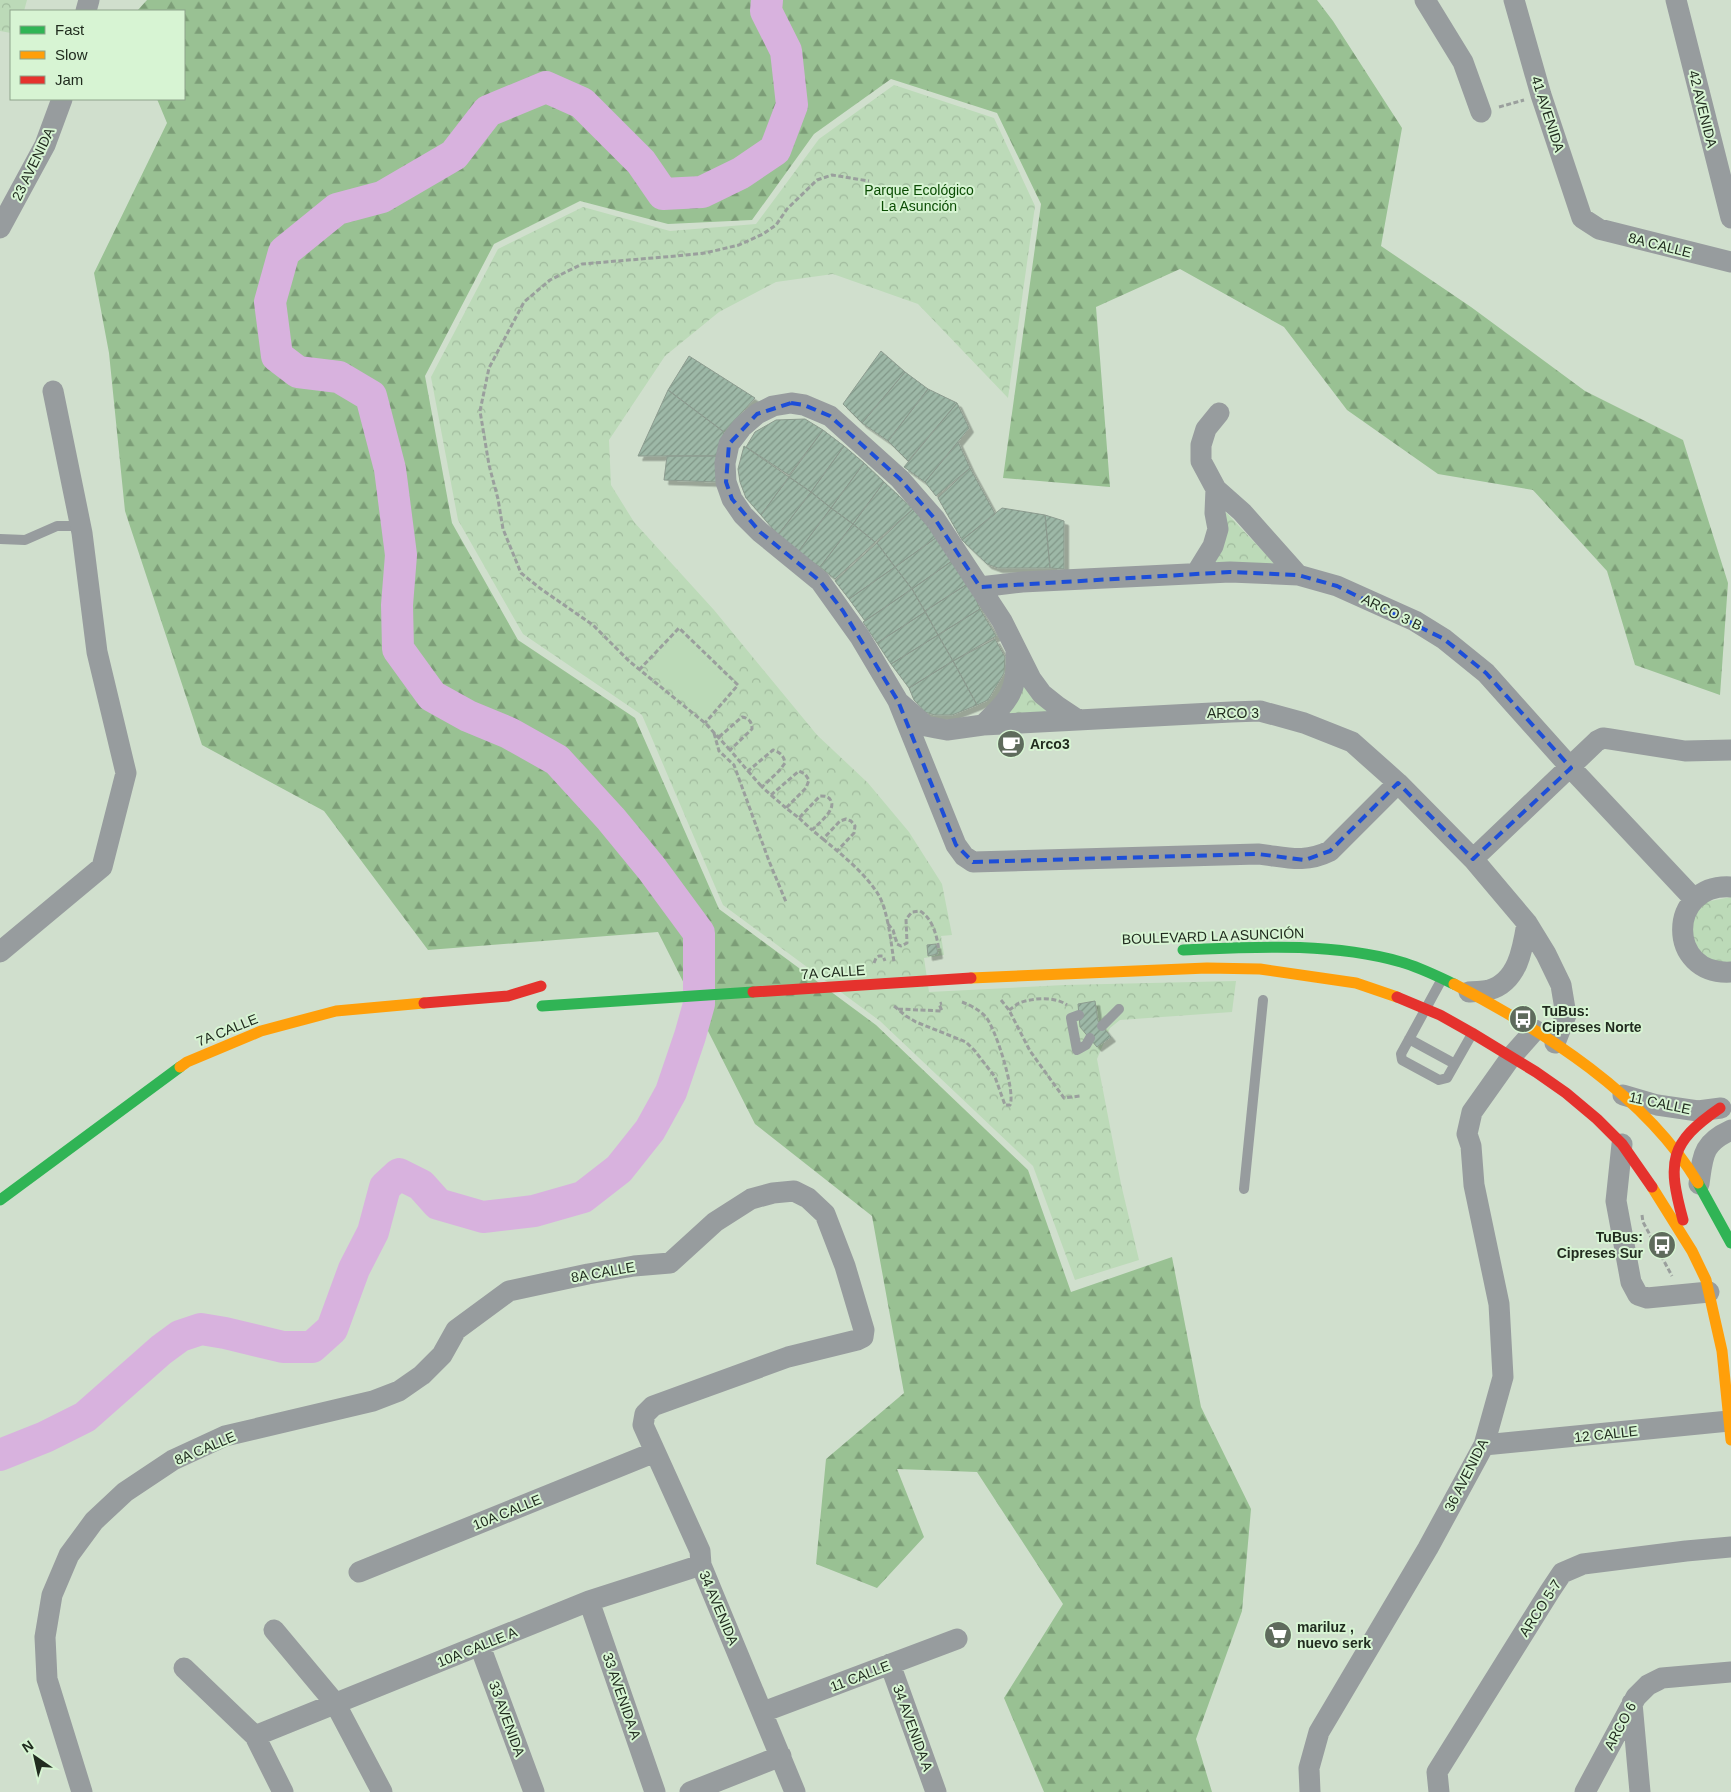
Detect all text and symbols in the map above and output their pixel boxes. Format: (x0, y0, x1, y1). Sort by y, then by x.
legend (10, 10, 185, 100)
text: Fast (55, 21, 85, 38)
text: Slow (55, 46, 88, 63)
street label: 42 AVENIDA (1686, 69, 1720, 150)
text: Jam (55, 71, 83, 88)
street label: 41 AVENIDA (1528, 74, 1568, 155)
street label: 23 AVENIDA (8, 124, 58, 203)
park label: Parque Ecológico La Asunción (864, 182, 974, 214)
street label: 8A CALLE (1627, 229, 1693, 261)
street label: ARCO 3 B (1359, 590, 1425, 634)
street label: ARCO 3 (1207, 705, 1259, 721)
cafe icon: Arco3 (996, 729, 1026, 759)
place label: Arco3 (1030, 736, 1070, 752)
street label: BOULEVARD LA ASUNCIÓN (1121, 925, 1305, 947)
street label: 7A CALLE (800, 962, 866, 982)
place label: TuBus: Cipreses Norte (1542, 1003, 1642, 1035)
bus stop icon: TuBus: Cipreses Norte (1508, 1004, 1538, 1034)
street label: 7A CALLE (194, 1010, 260, 1050)
street label: 11 CALLE (1628, 1089, 1692, 1117)
place label: TuBus: Cipreses Sur (1557, 1229, 1644, 1261)
bus stop icon: TuBus: Cipreses Sur (1647, 1230, 1677, 1260)
street label: 8A CALLE (570, 1259, 636, 1285)
street label: 12 CALLE (1573, 1423, 1639, 1445)
street label: 8A CALLE (172, 1428, 238, 1468)
street label: 36 AVENIDA (1441, 1436, 1491, 1514)
street label: 10A CALLE (470, 1491, 544, 1533)
street label: 34 AVENIDA (696, 1568, 742, 1648)
street label: ARCO 5-7 (1516, 1576, 1564, 1639)
place label: mariluz , nuevo serk (1297, 1619, 1371, 1651)
supermarket icon: mariluz , nuevo serk (1263, 1620, 1293, 1650)
street label: 10A CALLE A (435, 1623, 520, 1670)
street label: 33 AVENIDA A (600, 1650, 645, 1742)
street label: 11 CALLE (828, 1657, 892, 1695)
street label: 33 AVENIDA (486, 1679, 528, 1760)
street label: 34 AVENIDA A (890, 1683, 936, 1774)
street label: ARCO 6 (1601, 1699, 1639, 1753)
north arrow (10, 1732, 60, 1782)
text: N (19, 1737, 36, 1756)

